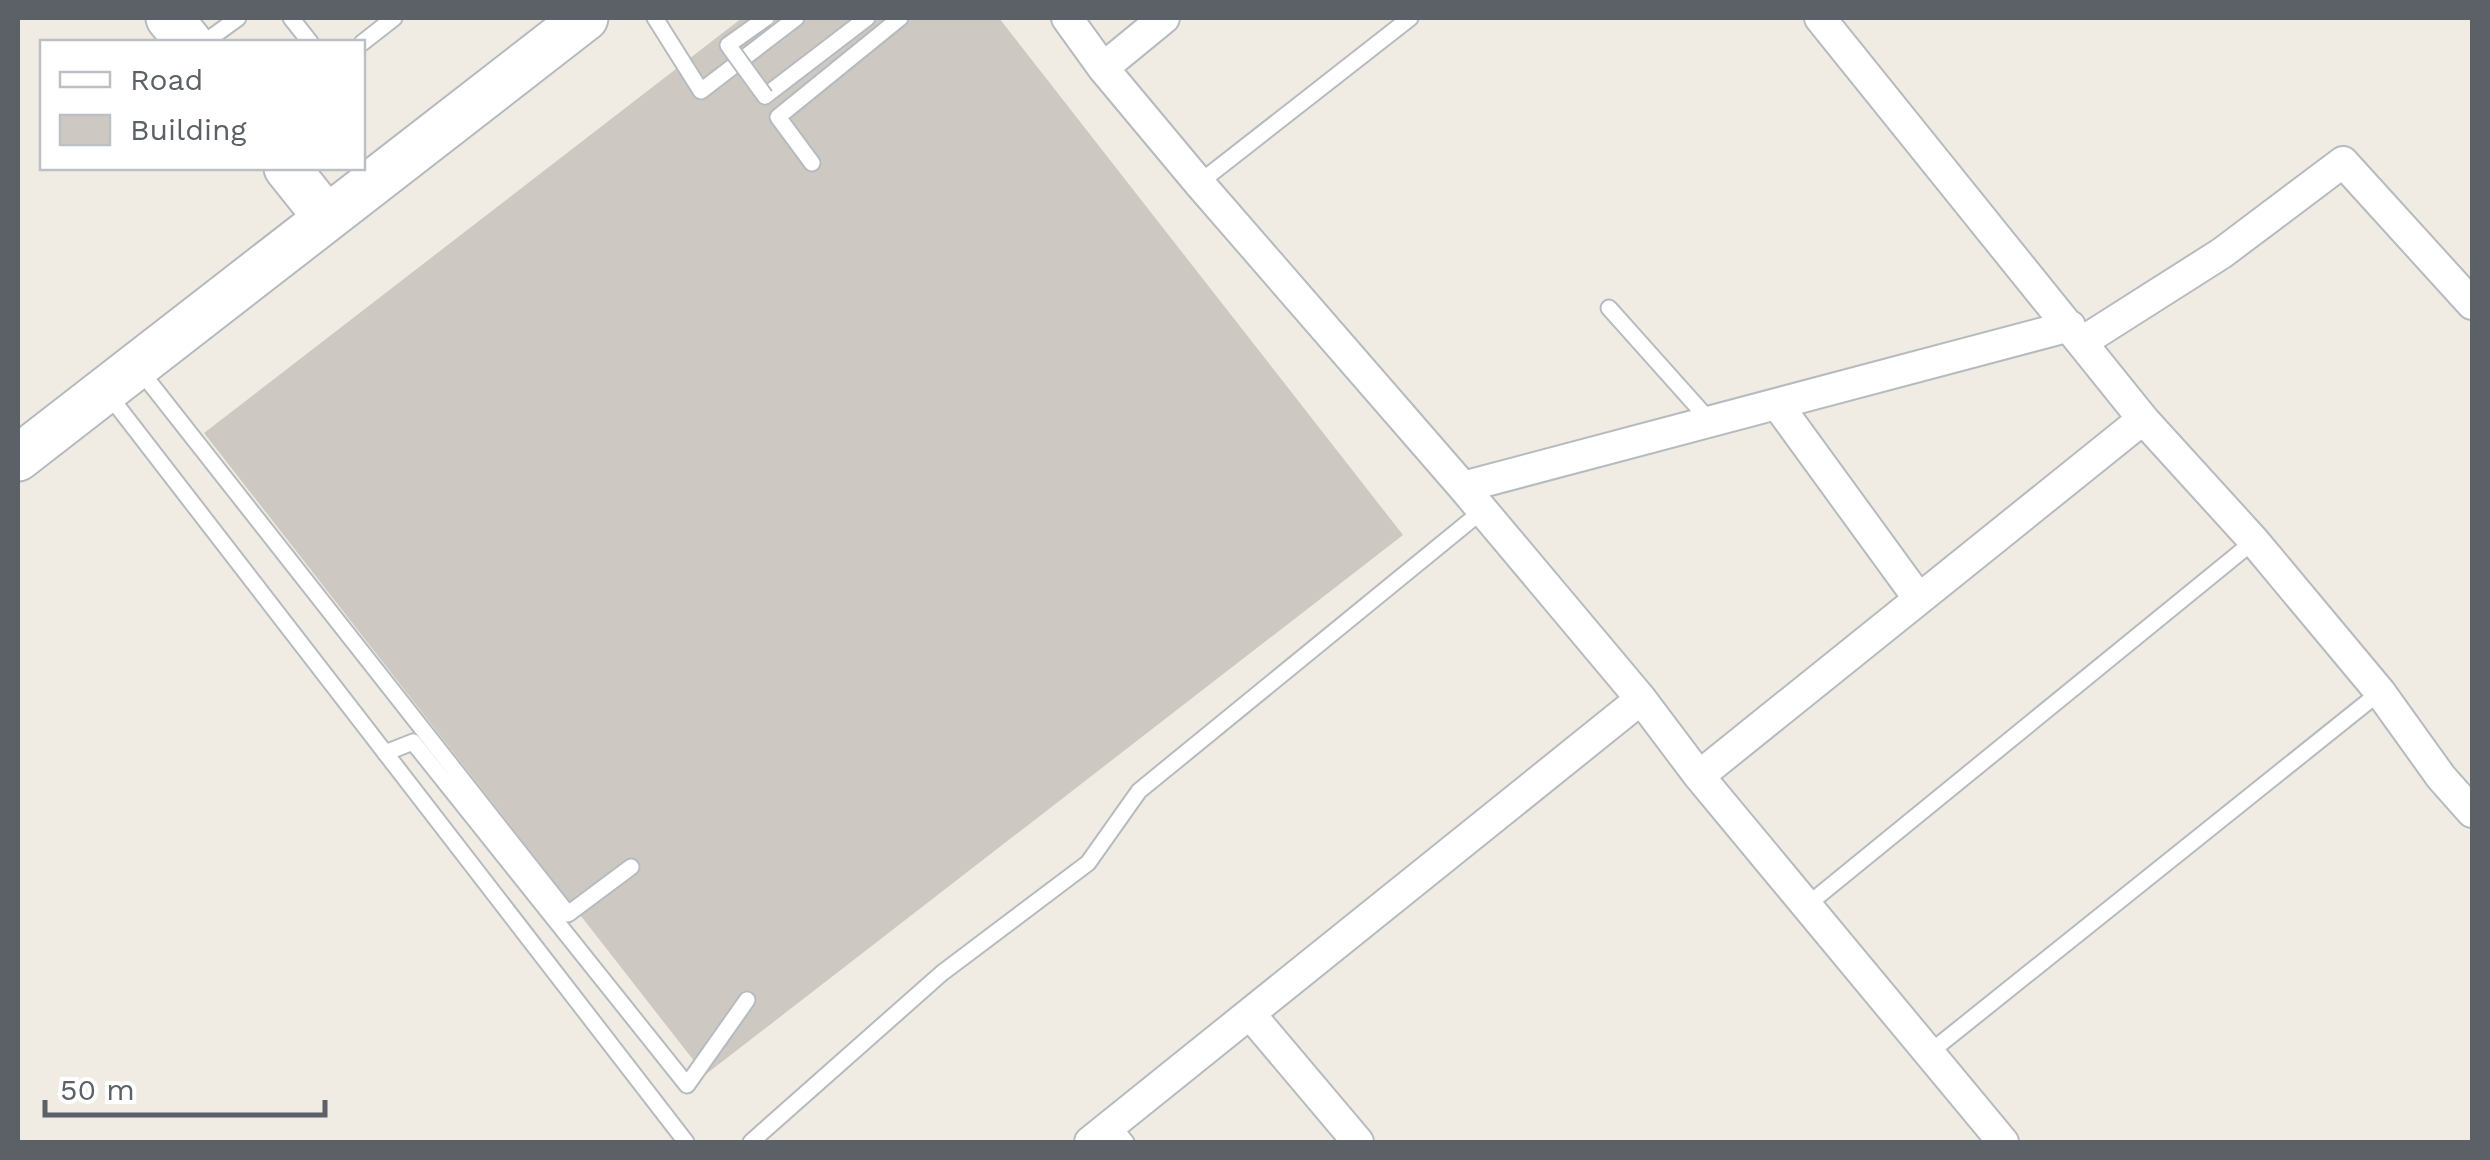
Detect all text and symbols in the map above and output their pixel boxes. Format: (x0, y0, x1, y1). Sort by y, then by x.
legend (40, 40, 365, 170)
text: Road (130, 62, 203, 97)
text: Building (130, 112, 247, 147)
scale bar (45, 1055, 325, 1117)
text: 50 m (60, 1072, 135, 1107)

